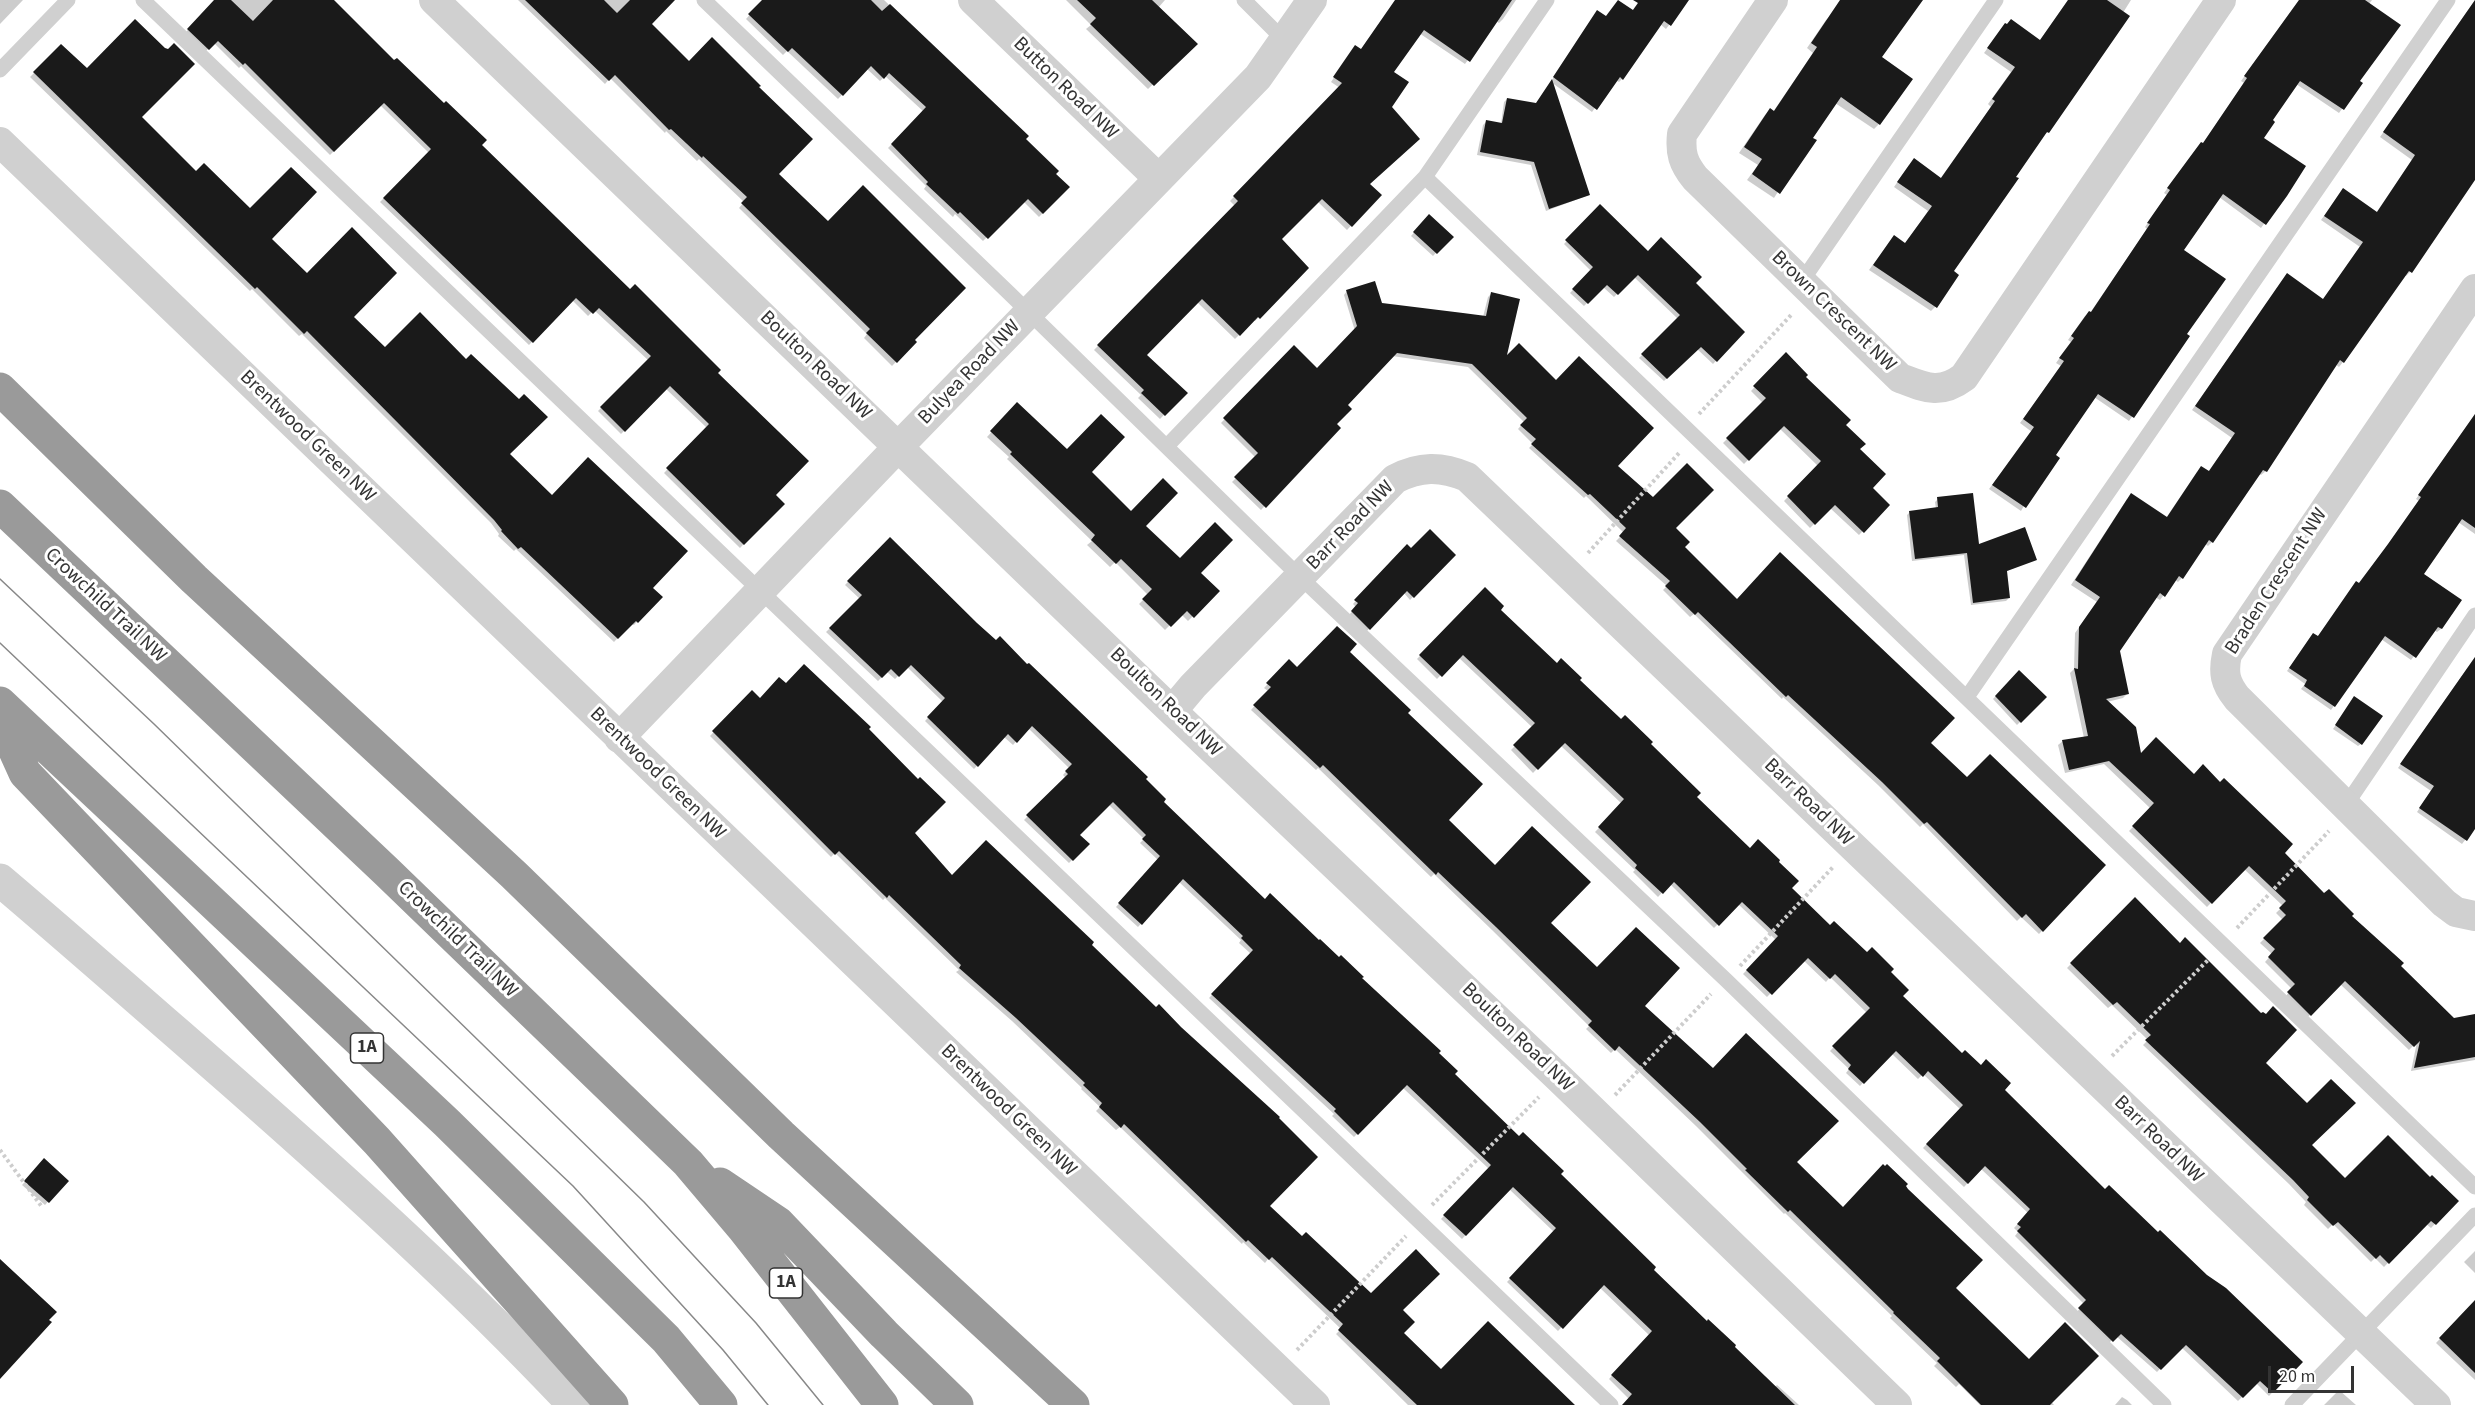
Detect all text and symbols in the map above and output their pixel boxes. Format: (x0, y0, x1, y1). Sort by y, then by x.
street label: Button Road NW (1007, 33, 1123, 145)
street label: Brown Crescent NW (1766, 246, 1900, 378)
street label: Boulton Road NW (754, 307, 876, 425)
street label: Bulyea Road NW (914, 316, 1026, 430)
street label: Brentwood Green NW (234, 366, 380, 508)
street label: Barr Road NW (1302, 476, 1400, 576)
street label: Braden Crescent NW (2221, 504, 2333, 660)
street label: Crowchild Trail NW (39, 544, 171, 668)
street label: Boulton Road NW (1104, 644, 1226, 762)
street label: Brentwood Green NW (584, 703, 730, 845)
street label: Barr Road NW (1758, 754, 1858, 852)
street label: Crowchild Trail NW (392, 877, 522, 1003)
street label: Boulton Road NW (1456, 979, 1578, 1097)
road number: 1A (350, 1033, 384, 1063)
street label: Brentwood Green NW (935, 1040, 1081, 1182)
street label: Barr Road NW (2108, 1091, 2208, 1189)
road number: 1A (770, 1268, 802, 1298)
scale bar (2271, 1354, 2356, 1392)
text: 20 m (2279, 1364, 2315, 1389)

